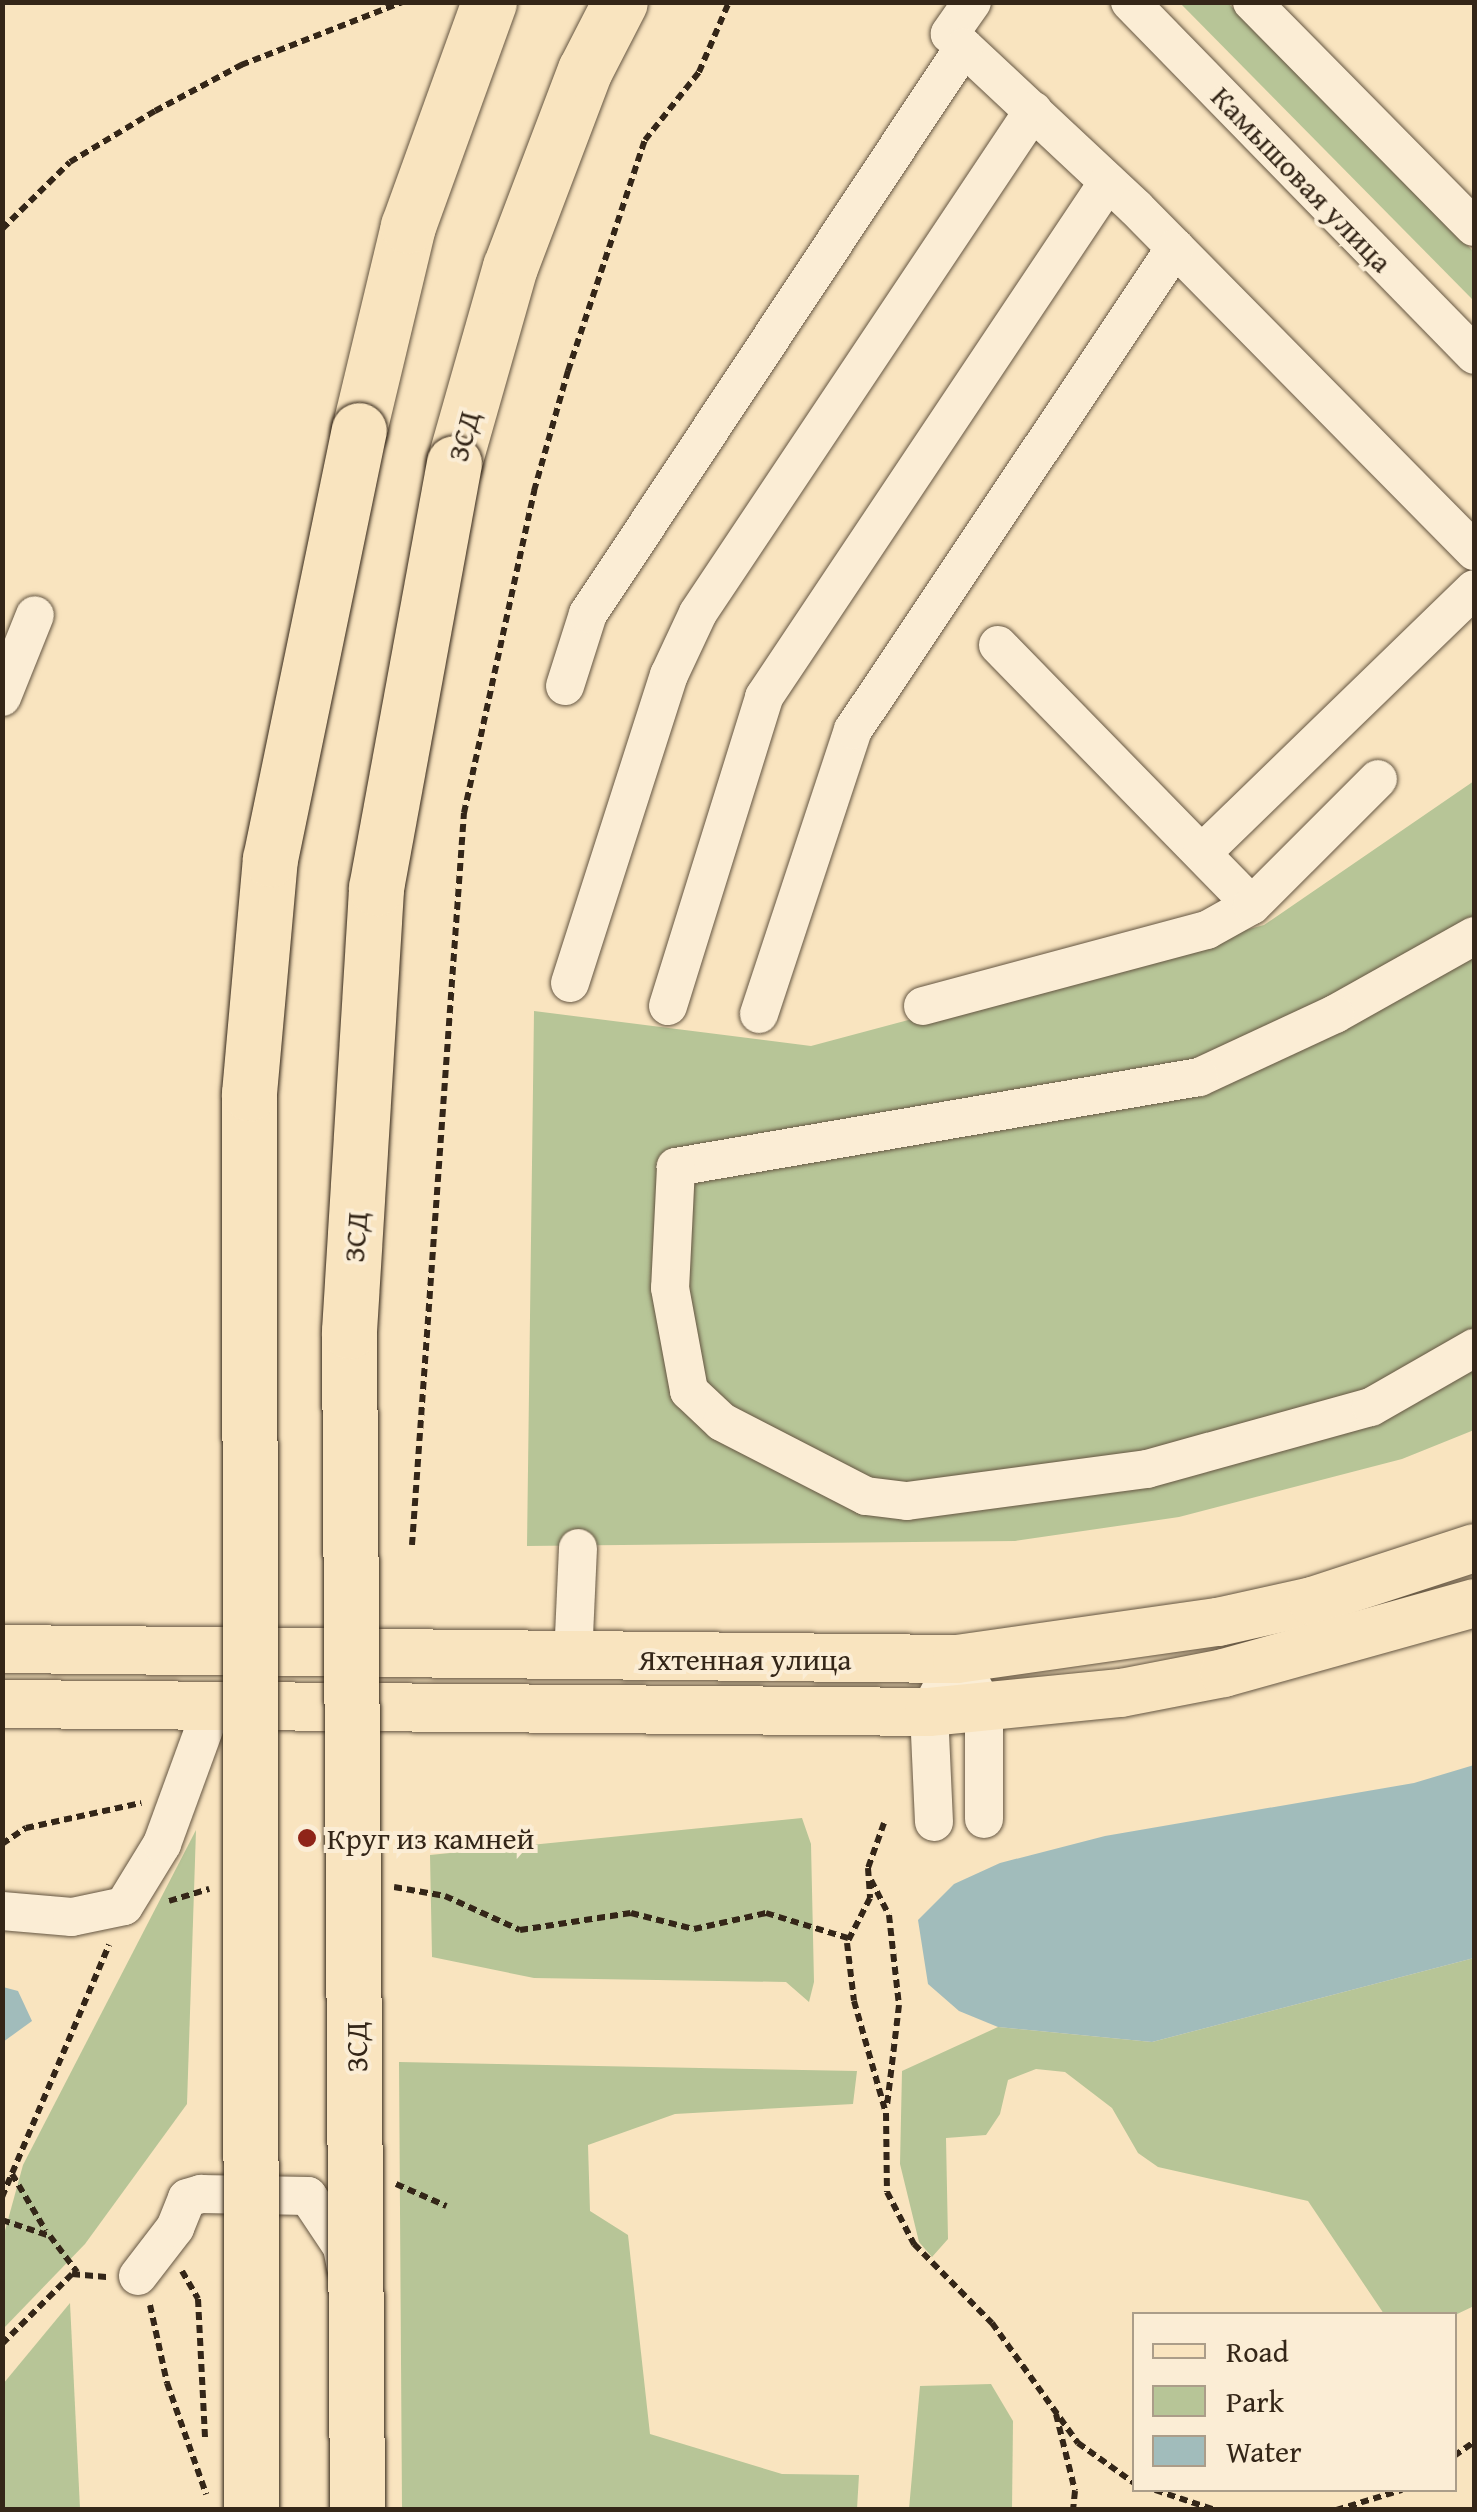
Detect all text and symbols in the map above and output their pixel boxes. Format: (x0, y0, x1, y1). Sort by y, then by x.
street label: Камышовая улица (1204, 78, 1400, 280)
street label: ЗСД (439, 407, 487, 465)
street label: ЗСД (335, 1210, 375, 1264)
street label: Яхтенная улица (638, 1641, 852, 1677)
place label: Круг из камней (327, 1820, 534, 1856)
marker: Круг из камней (296, 1827, 318, 1849)
street label: ЗСД (338, 2021, 374, 2073)
legend (1132, 2312, 1457, 2492)
text: Road (1226, 2329, 1289, 2373)
text: Park (1226, 2379, 1284, 2423)
text: Water (1226, 2429, 1302, 2473)

